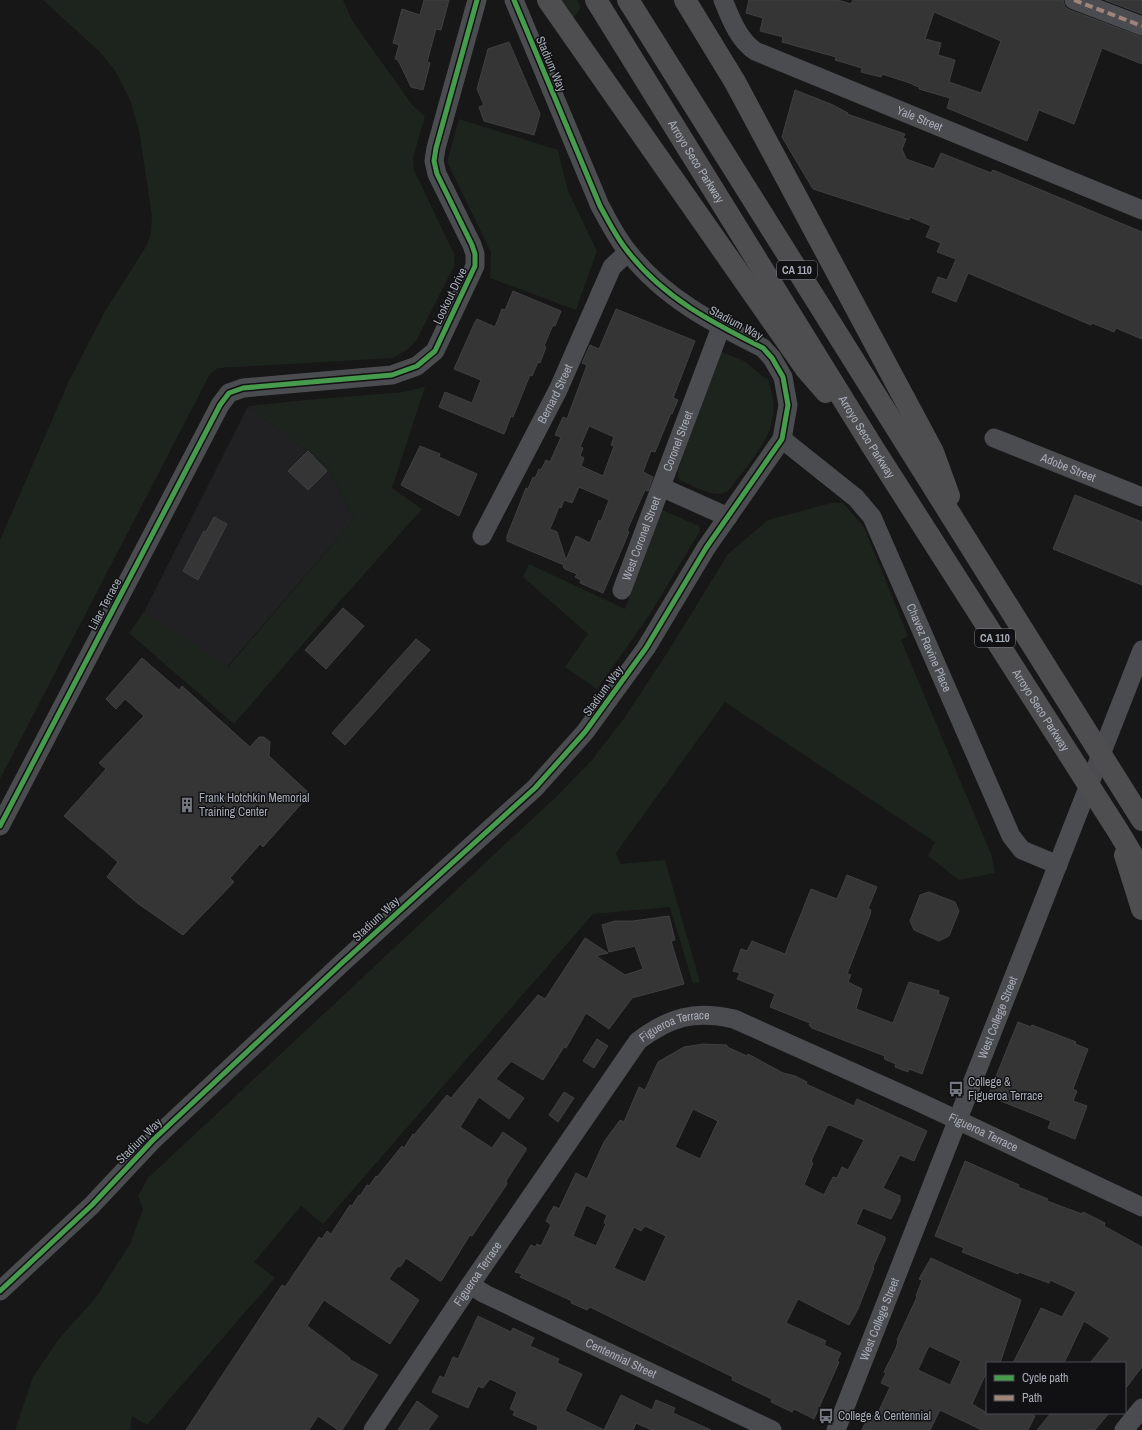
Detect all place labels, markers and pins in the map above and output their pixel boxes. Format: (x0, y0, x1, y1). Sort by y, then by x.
place label: Frank Hotchkin Memorial Training Center (199, 790, 309, 820)
building icon: Frank Hotchkin Memorial Training Center (178, 796, 196, 814)
place label: College & Figueroa Terrace (968, 1074, 1043, 1104)
bus stop icon: College & Figueroa Terrace (947, 1080, 965, 1098)
bus stop icon: College & Centennial (817, 1407, 835, 1425)
place label: College & Centennial (838, 1408, 931, 1424)

